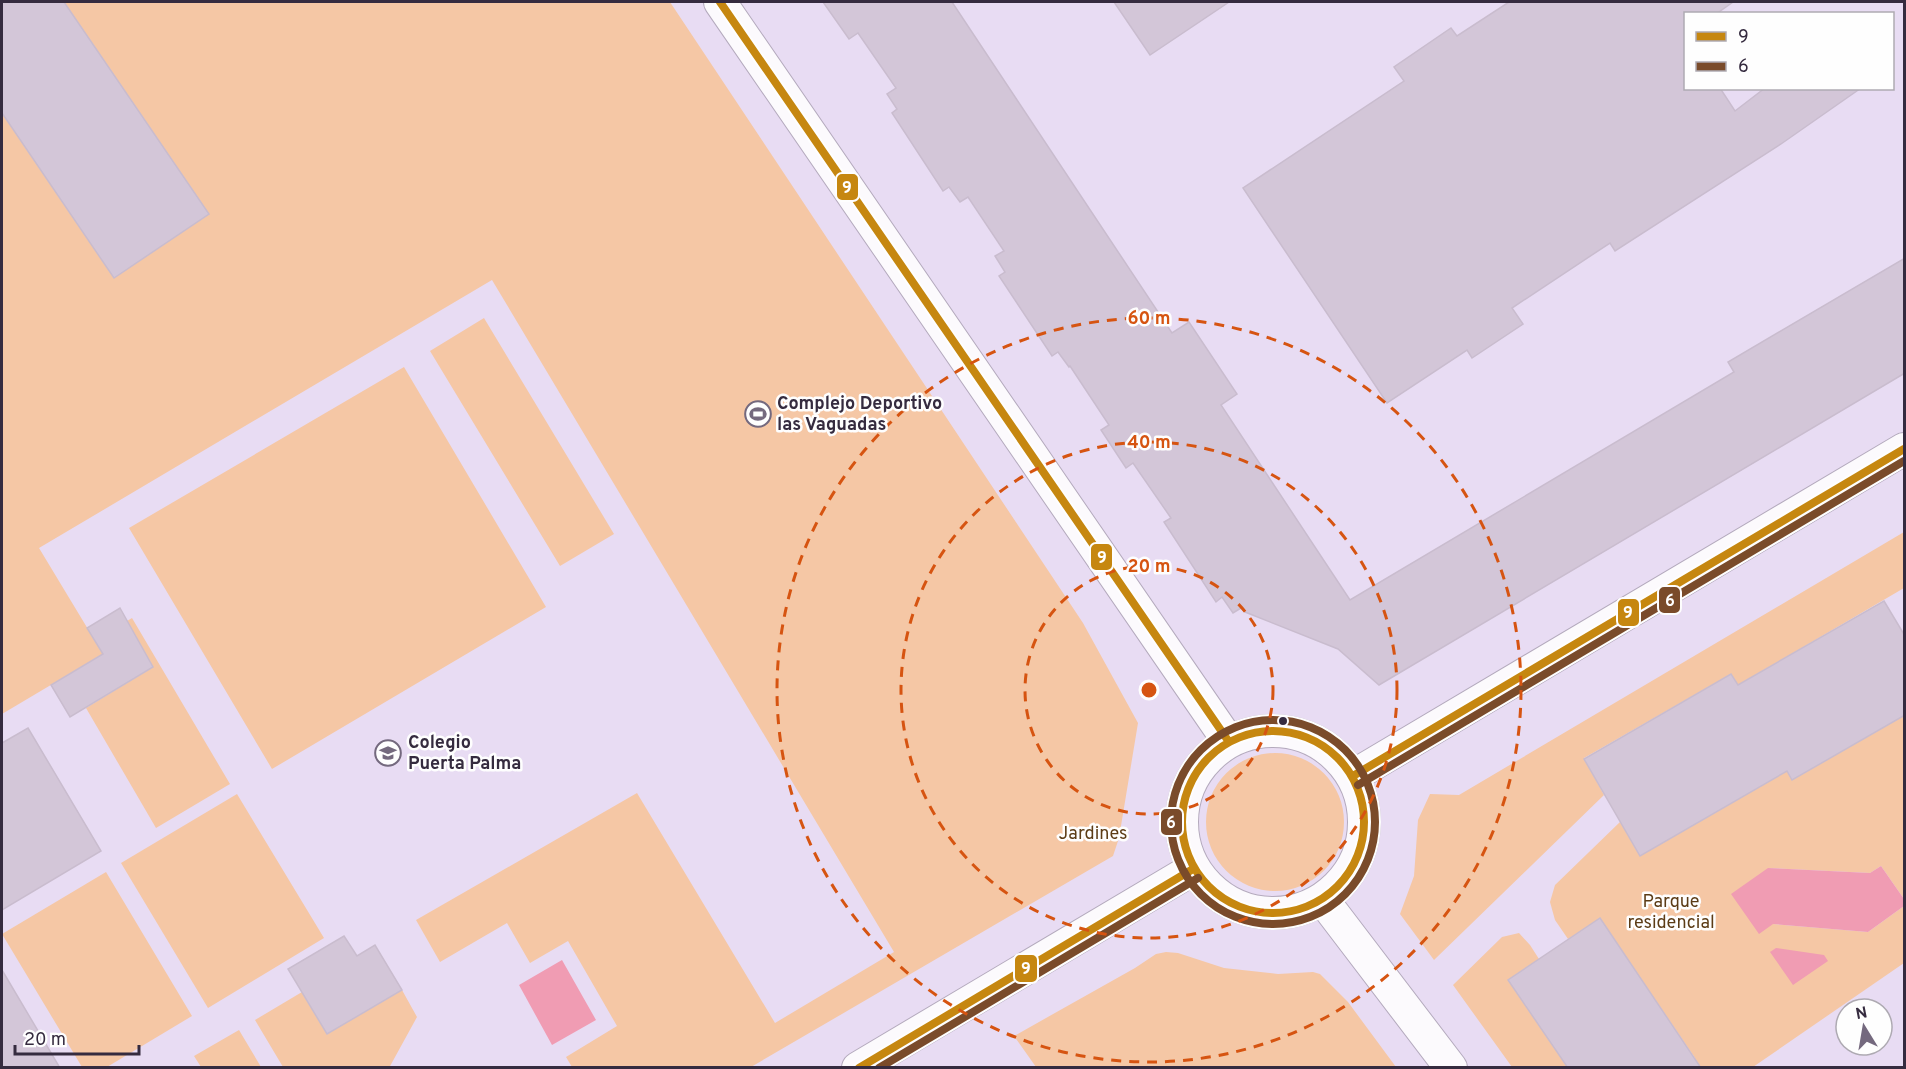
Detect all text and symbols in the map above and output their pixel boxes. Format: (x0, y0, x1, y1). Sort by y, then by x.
legend (1684, 12, 1894, 90)
text: 9 (1738, 26, 1749, 49)
text: 6 (1738, 56, 1749, 79)
line badge: 9 (836, 173, 859, 201)
text: 9 (842, 179, 852, 199)
text: 60 m (1127, 308, 1171, 331)
place label: Complejo Deportivo las Vaguadas (777, 393, 942, 437)
sports icon: Complejo Deportivo las Vaguadas (743, 399, 773, 429)
text: 40 m (1127, 432, 1171, 455)
line badge: 9 (1090, 543, 1113, 571)
text: 9 (1097, 549, 1107, 569)
text: 20 m (1127, 556, 1171, 579)
line badge: 6 (1658, 586, 1681, 614)
text: 6 (1665, 592, 1675, 612)
line badge: 9 (1617, 598, 1640, 627)
text: 9 (1623, 604, 1633, 624)
centre of rings (1139, 680, 1159, 700)
unlabelled marker (1277, 715, 1289, 727)
place label: Colegio Puerta Palma (408, 732, 521, 776)
school or university icon: Colegio Puerta Palma (373, 738, 403, 768)
line badge: 6 (1160, 808, 1183, 836)
text: 6 (1166, 814, 1176, 834)
park label: Jardines (1058, 823, 1128, 846)
park label: Parque residencial (1627, 891, 1715, 935)
line badge: 9 (1014, 954, 1038, 983)
text: 9 (1021, 960, 1031, 980)
north arrow (1834, 997, 1894, 1057)
text: N (1854, 1003, 1869, 1025)
scale bar (15, 1018, 140, 1056)
text: 20 m (24, 1029, 66, 1052)

